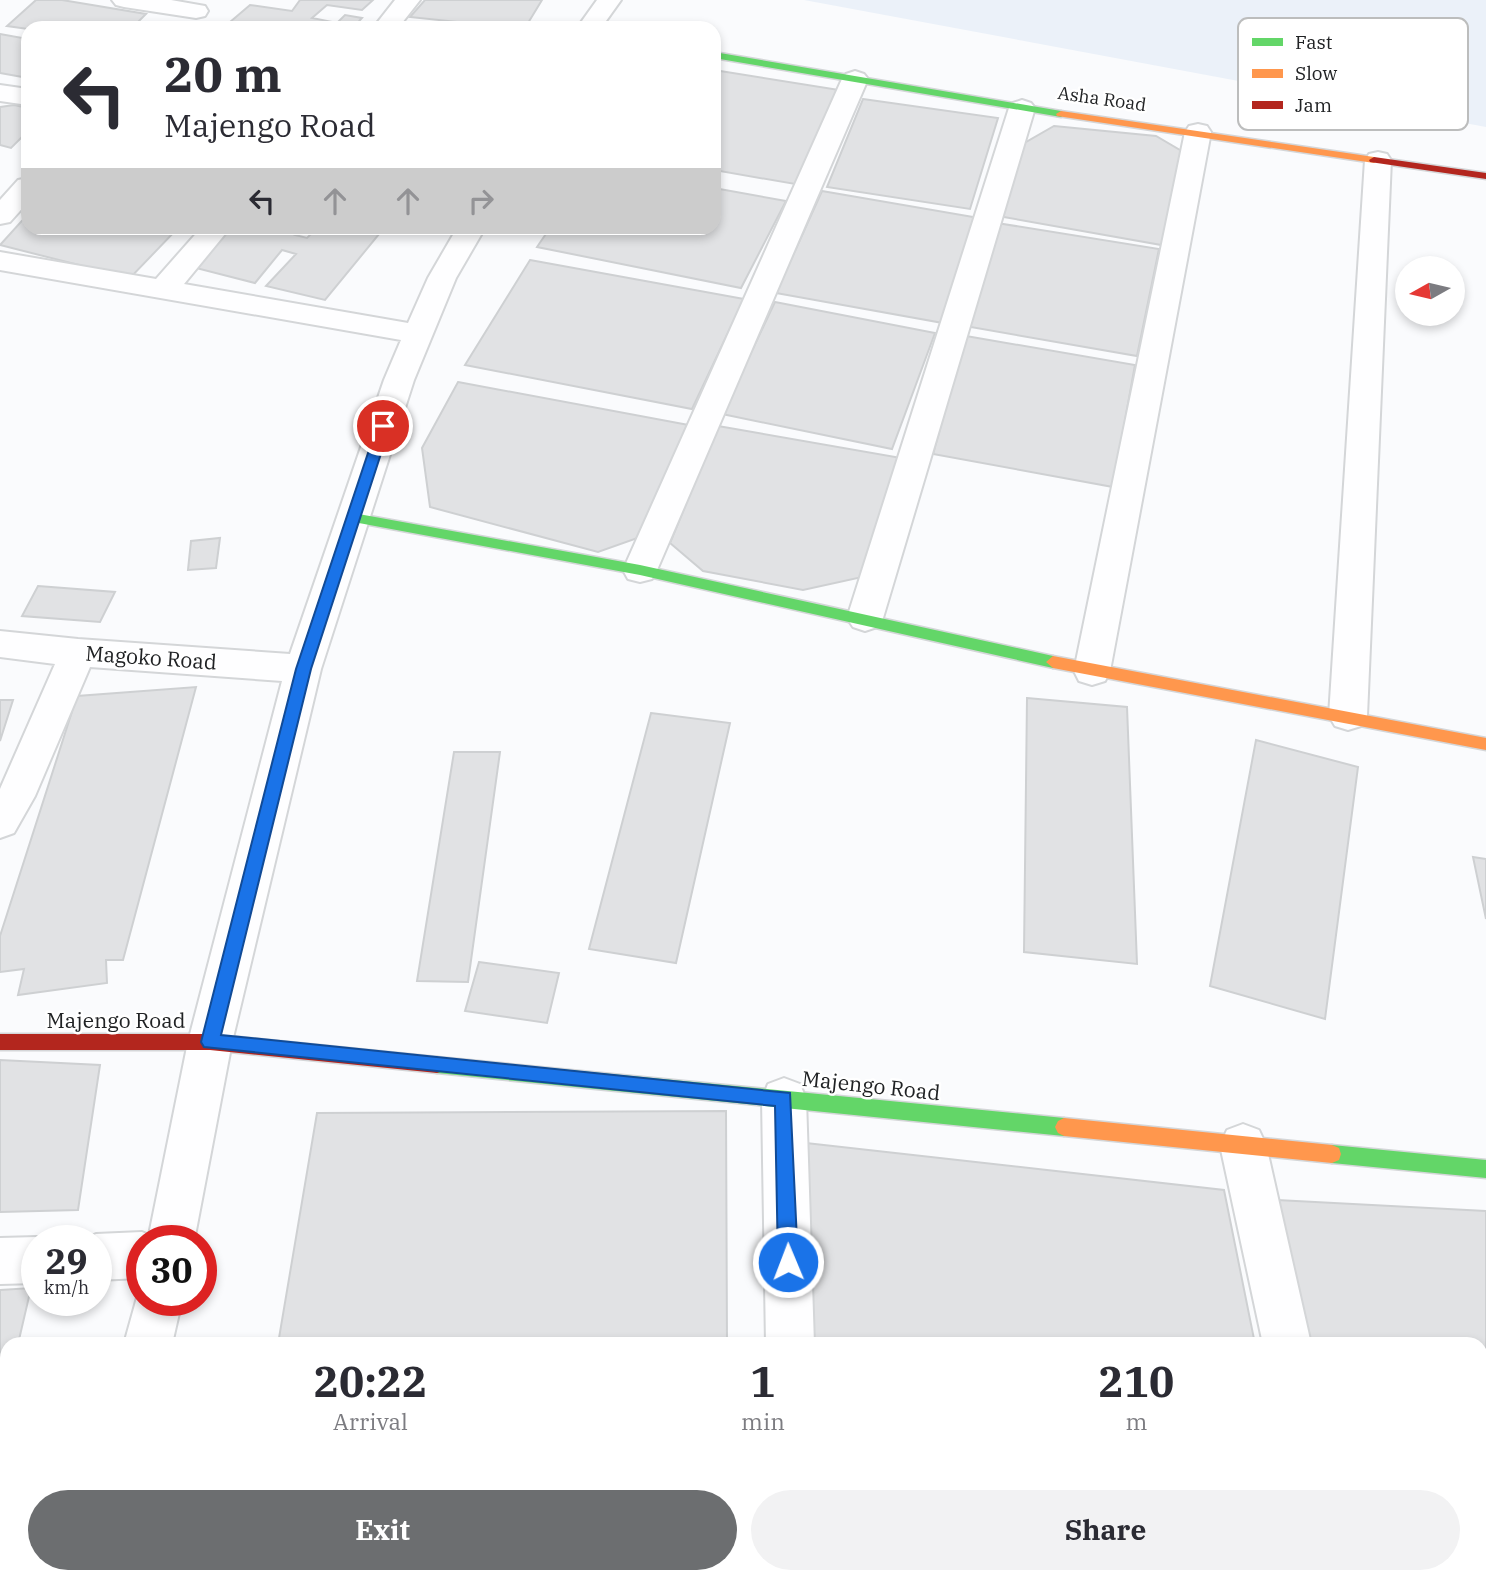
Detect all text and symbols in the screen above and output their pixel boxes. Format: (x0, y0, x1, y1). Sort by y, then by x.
legend (1238, 18, 1468, 130)
text: Fast (1295, 30, 1333, 54)
text: 20 m (164, 42, 282, 105)
icon: left (49, 49, 140, 140)
text: Slow (1295, 61, 1337, 85)
street label: Asha Road (1056, 81, 1148, 116)
text: Jam (1295, 93, 1332, 117)
text: Majengo Road (164, 104, 376, 146)
icon: left (243, 182, 281, 220)
icon: ahead (316, 182, 354, 220)
icon: ahead (389, 182, 427, 220)
icon: right (462, 182, 500, 220)
north arrow (1395, 256, 1465, 326)
map controls (1395, 256, 1465, 326)
pin (353, 396, 413, 456)
icon: arrive (364, 407, 402, 445)
street label: Magoko Road (84, 638, 218, 676)
street label: Majengo Road (47, 1006, 186, 1034)
street label: Majengo Road (801, 1064, 942, 1106)
speed limit sign: 30 (126, 1225, 217, 1316)
position arrow (751, 1225, 825, 1299)
text: 29 (45, 1238, 88, 1284)
text: km/h (44, 1276, 89, 1299)
text: 20:22 (314, 1354, 427, 1409)
text: 1 (750, 1354, 776, 1409)
text: 210 (1099, 1354, 1174, 1409)
text: Arrival (333, 1406, 408, 1436)
text: min (741, 1406, 785, 1436)
text: m (1125, 1406, 1147, 1436)
button: Exit (28, 1490, 737, 1570)
button: Share (751, 1490, 1460, 1570)

